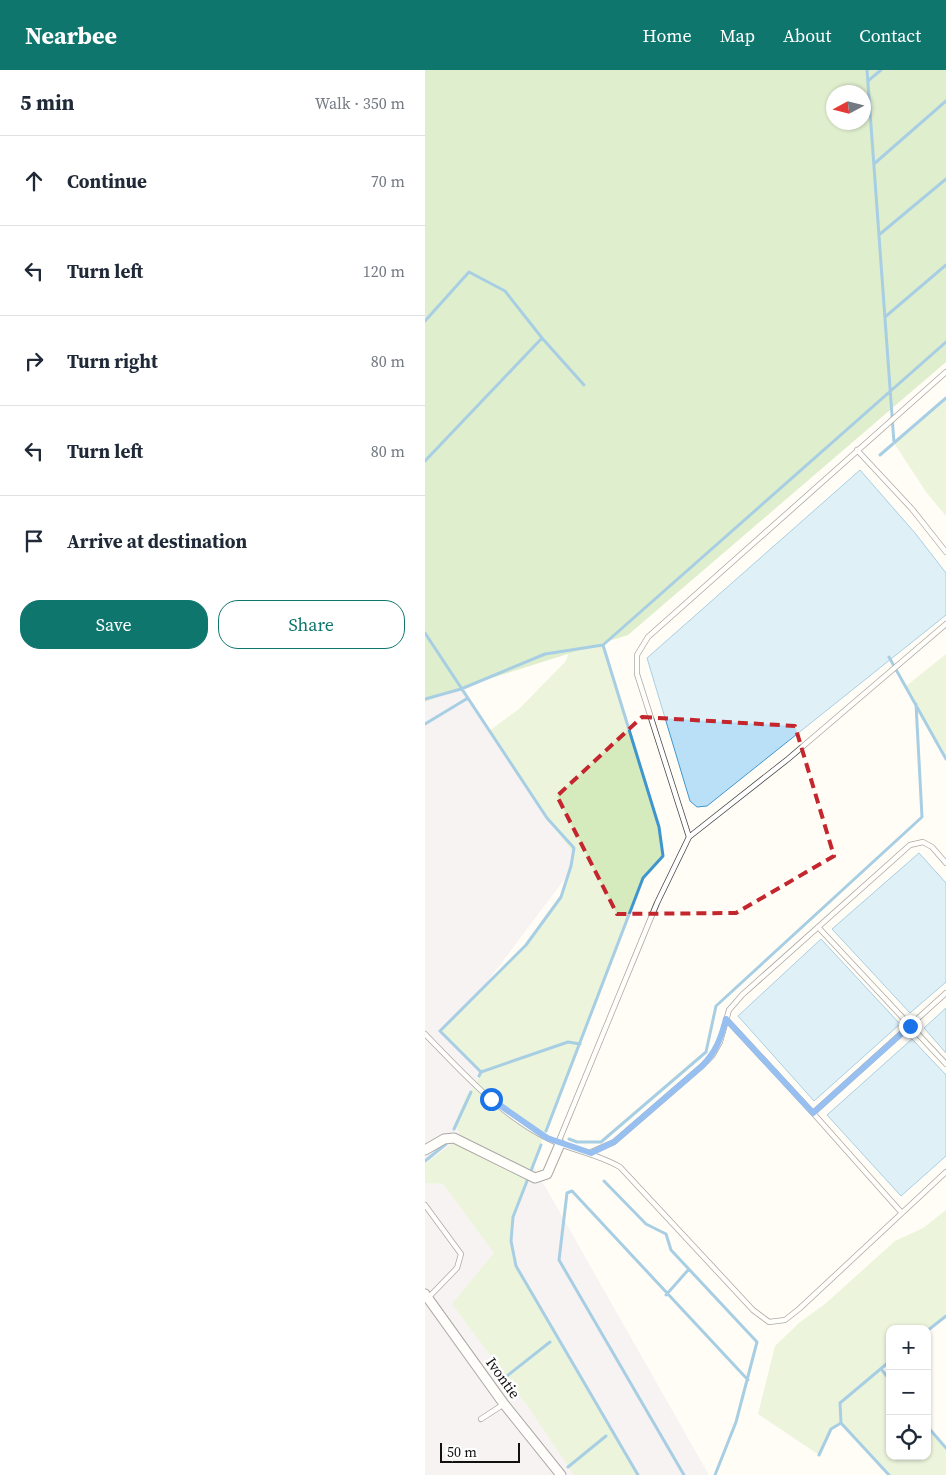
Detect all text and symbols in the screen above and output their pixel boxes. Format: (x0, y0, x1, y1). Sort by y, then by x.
text: Nearbee (25, 19, 117, 52)
text: Home (643, 23, 692, 48)
text: Map (720, 23, 755, 48)
text: About (783, 23, 831, 48)
text: Contact (859, 23, 921, 48)
north arrow (826, 85, 871, 130)
text: 5 min (20, 88, 75, 117)
text: Walk · 350 m (315, 92, 405, 114)
icon: ahead (20, 167, 48, 195)
text: Continue (67, 168, 147, 194)
text: 70 m (371, 170, 405, 192)
icon: left (20, 257, 48, 285)
text: Turn left (67, 258, 143, 284)
text: 120 m (363, 260, 405, 282)
icon: right (20, 347, 48, 375)
text: Turn right (67, 348, 158, 374)
text: 80 m (371, 350, 405, 372)
icon: left (20, 437, 48, 465)
text: Turn left (67, 438, 143, 464)
text: 80 m (371, 440, 405, 462)
icon: arrive (20, 527, 48, 555)
text: Arrive at destination (67, 528, 247, 554)
button: Save (20, 600, 208, 649)
button: Share (218, 600, 405, 649)
route end (899, 1015, 922, 1038)
route start (480, 1088, 503, 1111)
map controls (886, 1325, 931, 1460)
button: + (886, 1325, 931, 1370)
street label: Ivontie (481, 1353, 526, 1403)
button: − (886, 1370, 931, 1415)
button: locate (886, 1415, 931, 1460)
scale bar (440, 1440, 520, 1463)
text: 50 m (447, 1442, 477, 1462)

